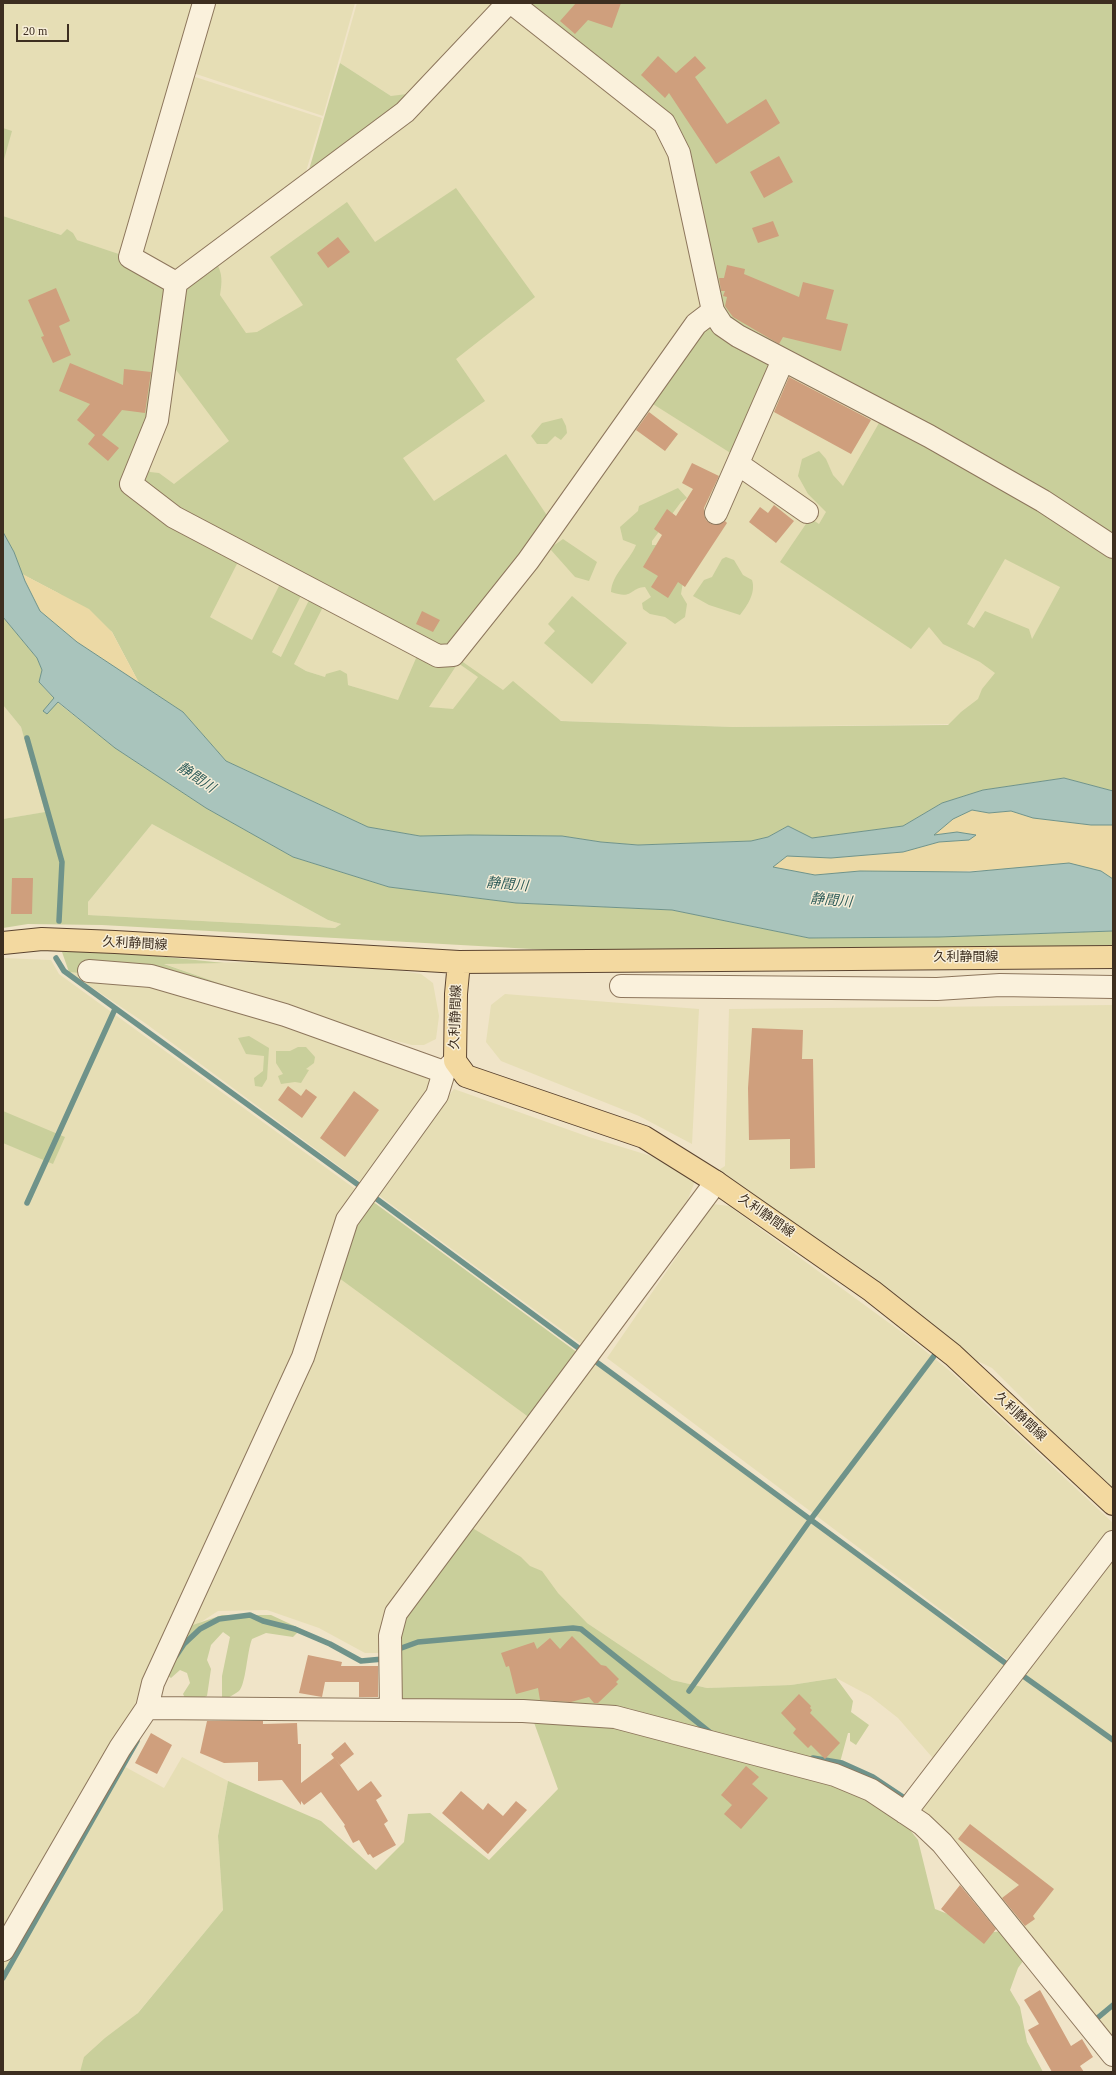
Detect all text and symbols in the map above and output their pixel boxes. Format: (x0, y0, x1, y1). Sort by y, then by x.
scale bar (18, 16, 71, 42)
text: 20 m (23, 24, 47, 38)
water label: 静間川 (174, 759, 218, 797)
water label: 静間川 (485, 875, 529, 895)
water label: 静間川 (809, 891, 853, 911)
street label: 久利静間線 (102, 935, 168, 953)
street label: 久利静間線 (934, 950, 998, 966)
street label: 久利静間線 (447, 984, 465, 1050)
street label: 久利静間線 (735, 1191, 797, 1241)
street label: 久利静間線 (991, 1389, 1049, 1445)

